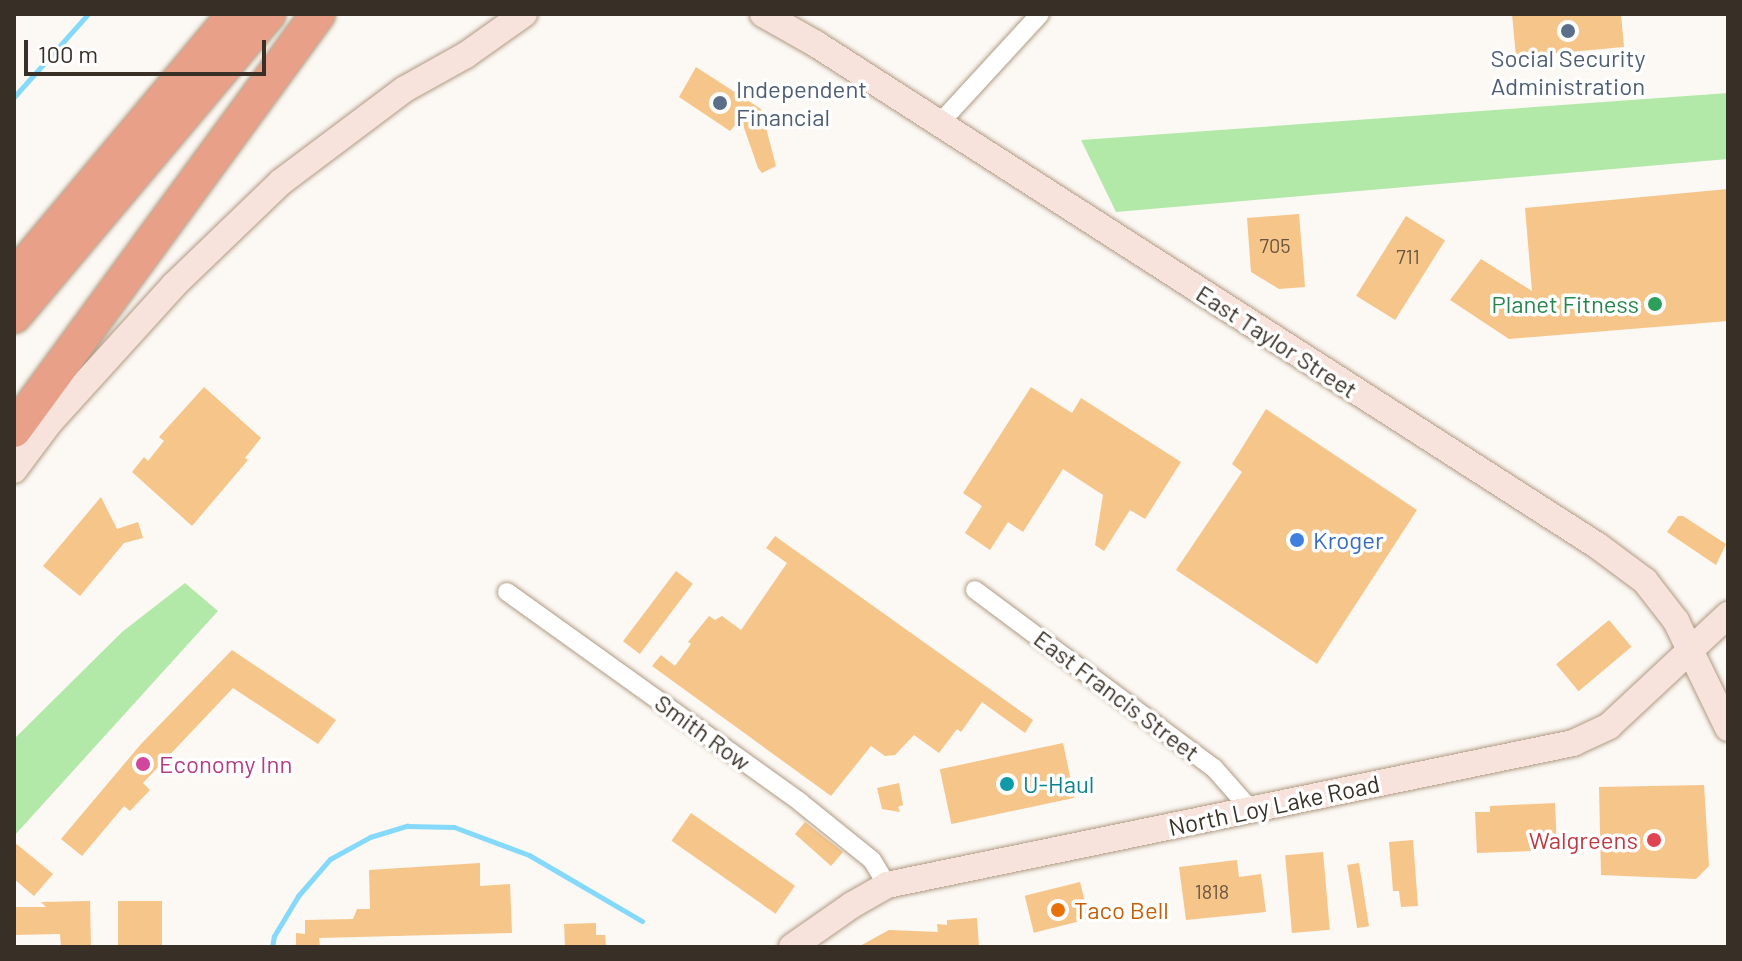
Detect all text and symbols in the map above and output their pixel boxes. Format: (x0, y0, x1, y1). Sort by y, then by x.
marker: Social Security Administration (1559, 22, 1577, 40)
scale bar (28, 24, 270, 74)
text: 100 m (38, 39, 98, 68)
place label: Social Security Administration (1490, 44, 1646, 100)
place label: Independent Financial (736, 75, 867, 131)
marker: Independent Financial (711, 94, 729, 112)
house number: 705 (1259, 233, 1291, 257)
house number: 711 (1396, 244, 1420, 268)
street label: East Taylor Street (1191, 278, 1363, 404)
place label: Planet Fitness (1492, 290, 1639, 318)
marker: Planet Fitness (1646, 295, 1664, 313)
place label: Kroger (1313, 526, 1384, 554)
marker: Kroger (1288, 531, 1306, 549)
street label: East Francis Street (1029, 624, 1205, 766)
street label: Smith Row (650, 688, 756, 776)
place label: Economy Inn (159, 750, 292, 778)
marker: Economy Inn (134, 755, 152, 773)
street label: North Loy Lake Road (1166, 769, 1382, 841)
place label: U-Haul (1023, 770, 1094, 798)
marker: U-Haul (998, 775, 1016, 793)
place label: Walgreens (1529, 826, 1638, 854)
marker: Walgreens (1645, 831, 1663, 849)
house number: 1818 (1195, 879, 1229, 903)
place label: Taco Bell (1074, 896, 1169, 924)
marker: Taco Bell (1049, 901, 1067, 919)

